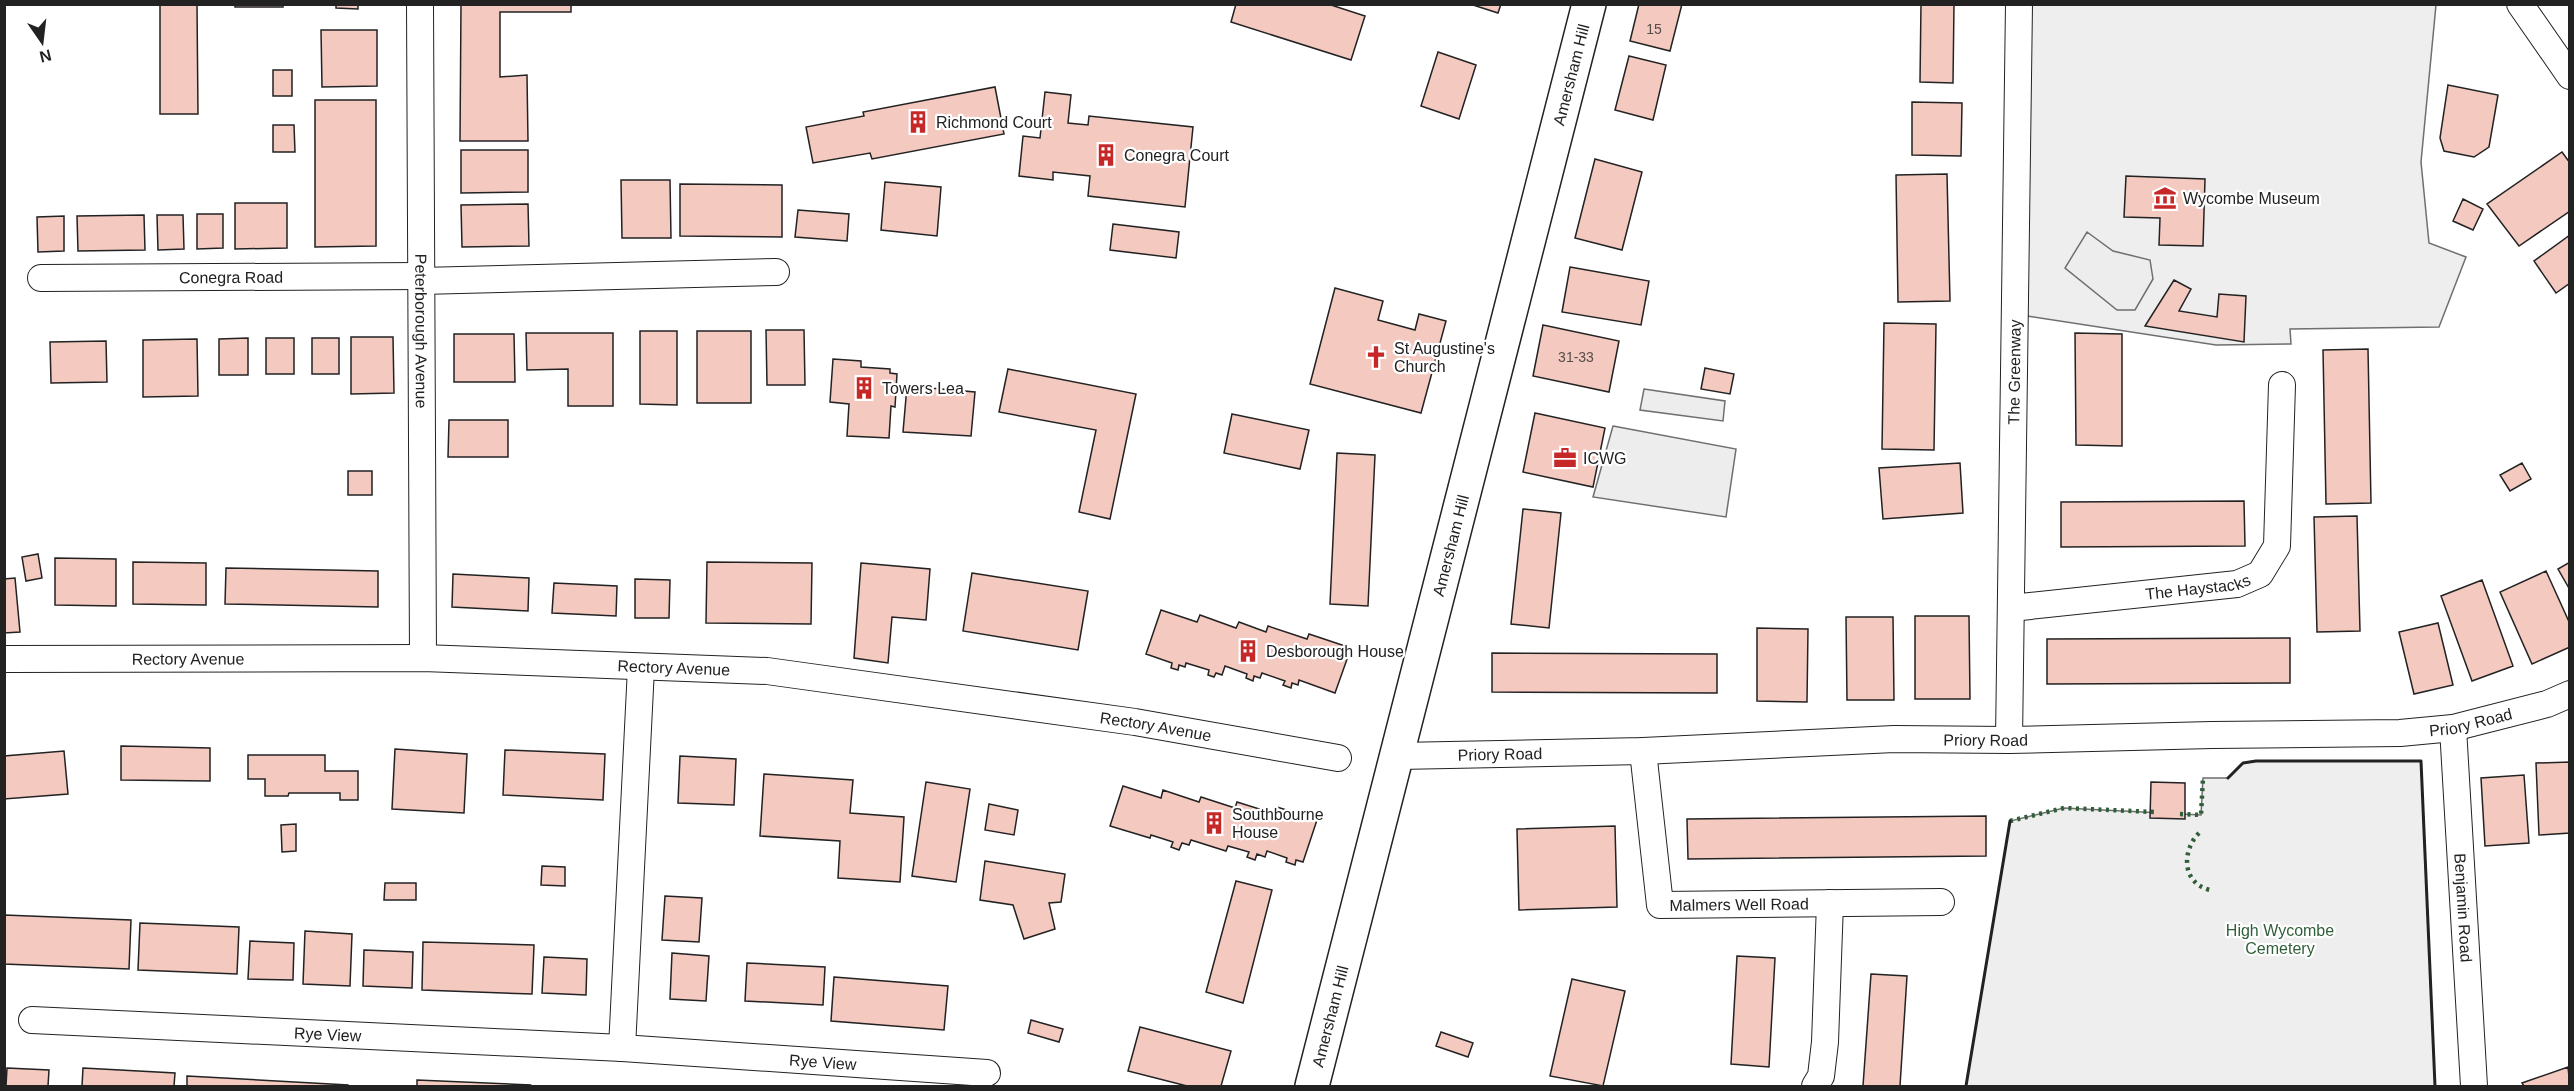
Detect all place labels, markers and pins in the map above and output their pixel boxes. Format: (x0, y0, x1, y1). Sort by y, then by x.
building icon: Richmond Court (905, 109, 931, 135)
place label: Richmond Court (936, 114, 1052, 131)
building icon: Conegra Court (1093, 142, 1119, 168)
place label: Conegra Court (1124, 147, 1230, 164)
museum icon: Wycombe Museum (2152, 185, 2178, 211)
place label: Wycombe Museum (2183, 190, 2320, 207)
place label: St Augustine's Church (1394, 340, 1495, 375)
church icon: St Augustine's Church (1363, 344, 1389, 370)
building icon: Towers Lea (851, 375, 877, 401)
place label: Towers Lea (882, 380, 964, 397)
office icon: ICWG (1552, 445, 1578, 471)
place label: ICWG (1583, 450, 1627, 467)
building icon: Desborough House (1235, 638, 1261, 664)
place label: Desborough House (1266, 643, 1404, 660)
place label: Southbourne House (1232, 806, 1324, 841)
building icon: Southbourne House (1201, 810, 1227, 836)

